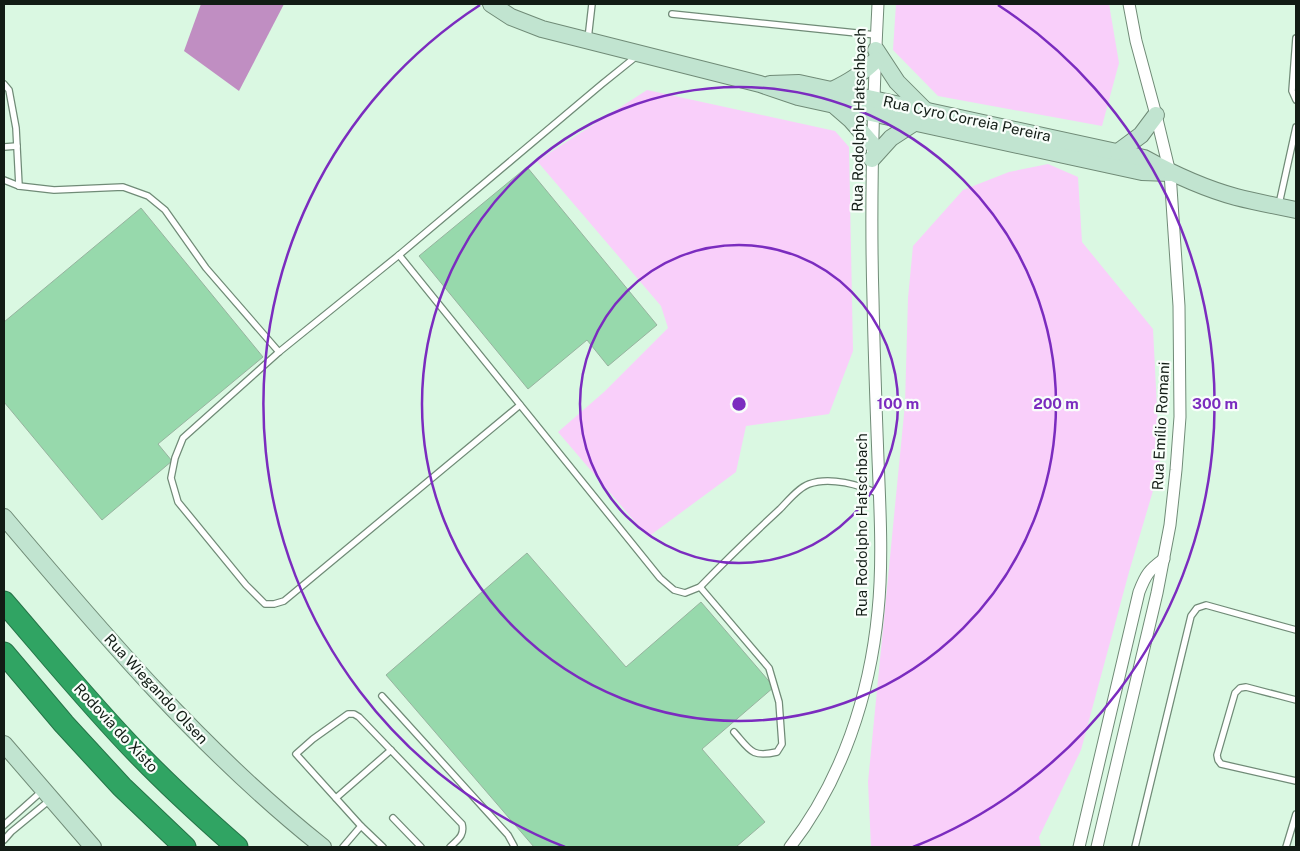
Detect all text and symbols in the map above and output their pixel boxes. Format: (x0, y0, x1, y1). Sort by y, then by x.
street label: Rua Rodolpho Hatschbach (848, 28, 869, 212)
street label: Rua Cyro Correia Pereira (882, 92, 1053, 145)
street label: Rua Emílio Romani (1149, 361, 1172, 491)
centre of rings (730, 395, 748, 413)
text: 100 m (877, 395, 919, 412)
text: 200 m (1033, 395, 1079, 412)
text: 300 m (1192, 395, 1238, 412)
street label: Rua Rodolpho Hatschbach (853, 433, 870, 617)
street label: Rua Wiegando Olsen (101, 630, 212, 747)
street label: Rodovia do Xisto (71, 680, 162, 776)

